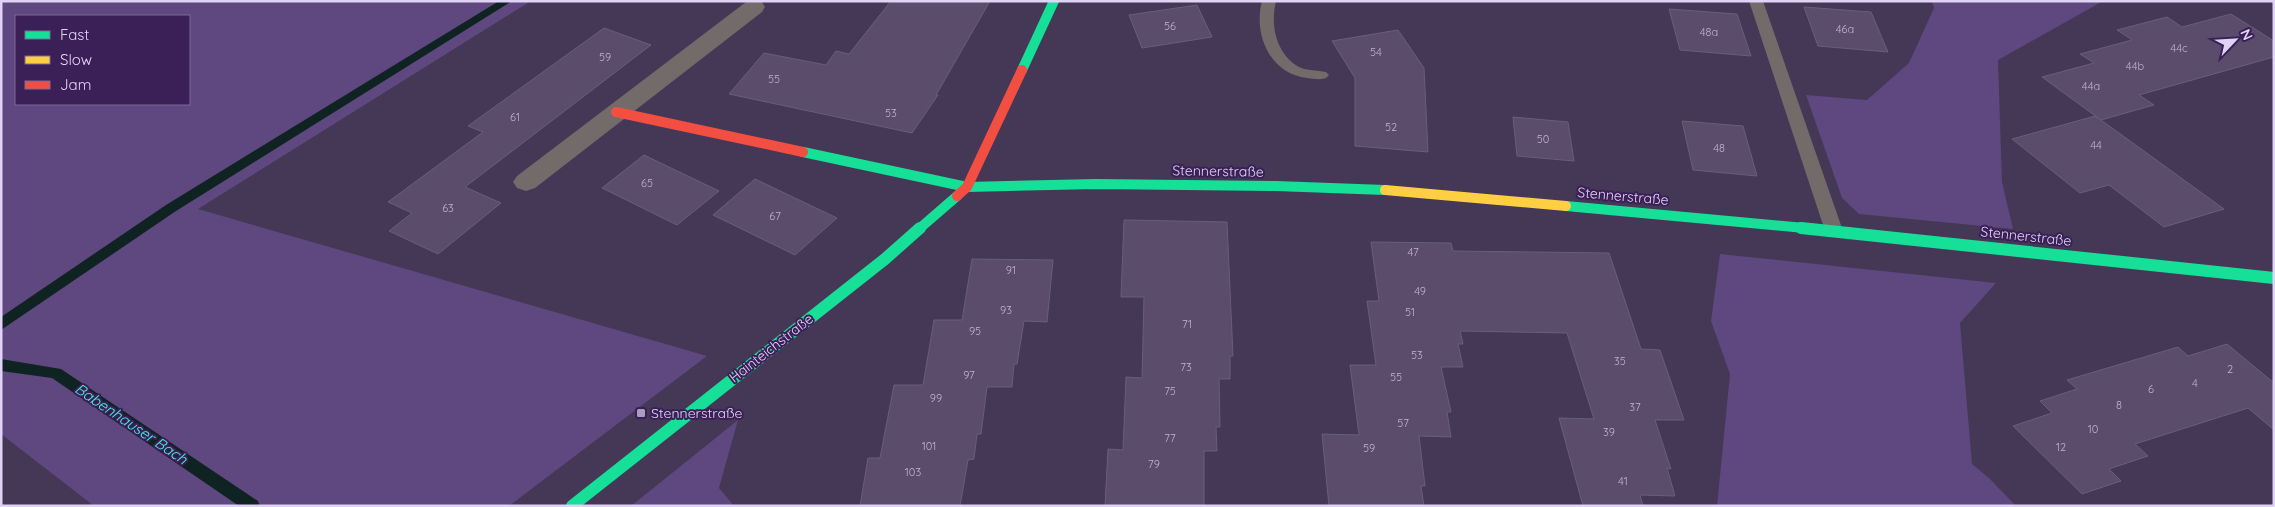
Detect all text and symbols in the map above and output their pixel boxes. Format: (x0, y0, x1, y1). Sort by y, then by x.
legend (15, 15, 190, 105)
north arrow (2210, 15, 2260, 65)
house number: 56 (1164, 19, 1176, 33)
house number: 46a (1836, 22, 1854, 36)
text: Fast (60, 25, 89, 44)
house number: 48a (1700, 25, 1718, 39)
text: N (2236, 26, 2257, 43)
house number: 44c (2170, 41, 2188, 55)
house number: 54 (1370, 45, 1382, 59)
text: Slow (60, 50, 92, 69)
house number: 59 (599, 50, 611, 64)
house number: 44b (2126, 59, 2144, 73)
house number: 55 (768, 72, 780, 86)
text: Jam (60, 75, 91, 94)
house number: 44a (2082, 79, 2100, 93)
house number: 53 (885, 106, 897, 120)
house number: 61 (510, 110, 520, 124)
house number: 52 (1385, 120, 1397, 134)
house number: 50 (1537, 132, 1549, 146)
house number: 44 (2090, 138, 2102, 152)
house number: 48 (1713, 141, 1725, 155)
street label: Stennerstraße (1172, 161, 1264, 181)
house number: 65 (641, 176, 653, 190)
street label: Stennerstraße (1577, 183, 1669, 209)
house number: 63 (442, 201, 454, 215)
house number: 67 (769, 209, 781, 223)
street label: Stennerstraße (1980, 222, 2072, 250)
house number: 47 (1407, 245, 1419, 259)
house number: 91 (1006, 263, 1016, 277)
house number: 49 (1414, 284, 1426, 298)
house number: 93 (1000, 303, 1012, 317)
house number: 51 (1405, 305, 1415, 319)
street label: Hainteichstraße (725, 310, 817, 386)
house number: 71 (1182, 317, 1192, 331)
house number: 95 (969, 324, 981, 338)
house number: 53 (1411, 348, 1423, 362)
house number: 35 (1614, 354, 1626, 368)
house number: 73 (1180, 360, 1192, 374)
house number: 2 (2227, 362, 2233, 376)
house number: 97 (963, 368, 975, 382)
house number: 55 (1390, 370, 1402, 384)
house number: 4 (2192, 376, 2198, 390)
water label: Babenhauser Bach (71, 379, 192, 469)
house number: 6 (2148, 382, 2154, 396)
house number: 75 (1164, 384, 1176, 398)
house number: 99 (930, 391, 942, 405)
house number: 8 (2116, 398, 2122, 412)
house number: 37 (1629, 400, 1641, 414)
place label: Stennerstraße (651, 404, 742, 422)
marker: Stennerstraße (635, 407, 647, 419)
house number: 57 (1397, 416, 1409, 430)
house number: 10 (2088, 422, 2098, 436)
house number: 39 (1603, 425, 1615, 439)
house number: 77 (1164, 431, 1176, 445)
house number: 101 (922, 439, 936, 453)
house number: 12 (2056, 440, 2066, 454)
house number: 59 (1363, 441, 1375, 455)
house number: 79 (1148, 457, 1160, 471)
house number: 103 (905, 465, 921, 479)
house number: 41 (1618, 474, 1628, 488)

